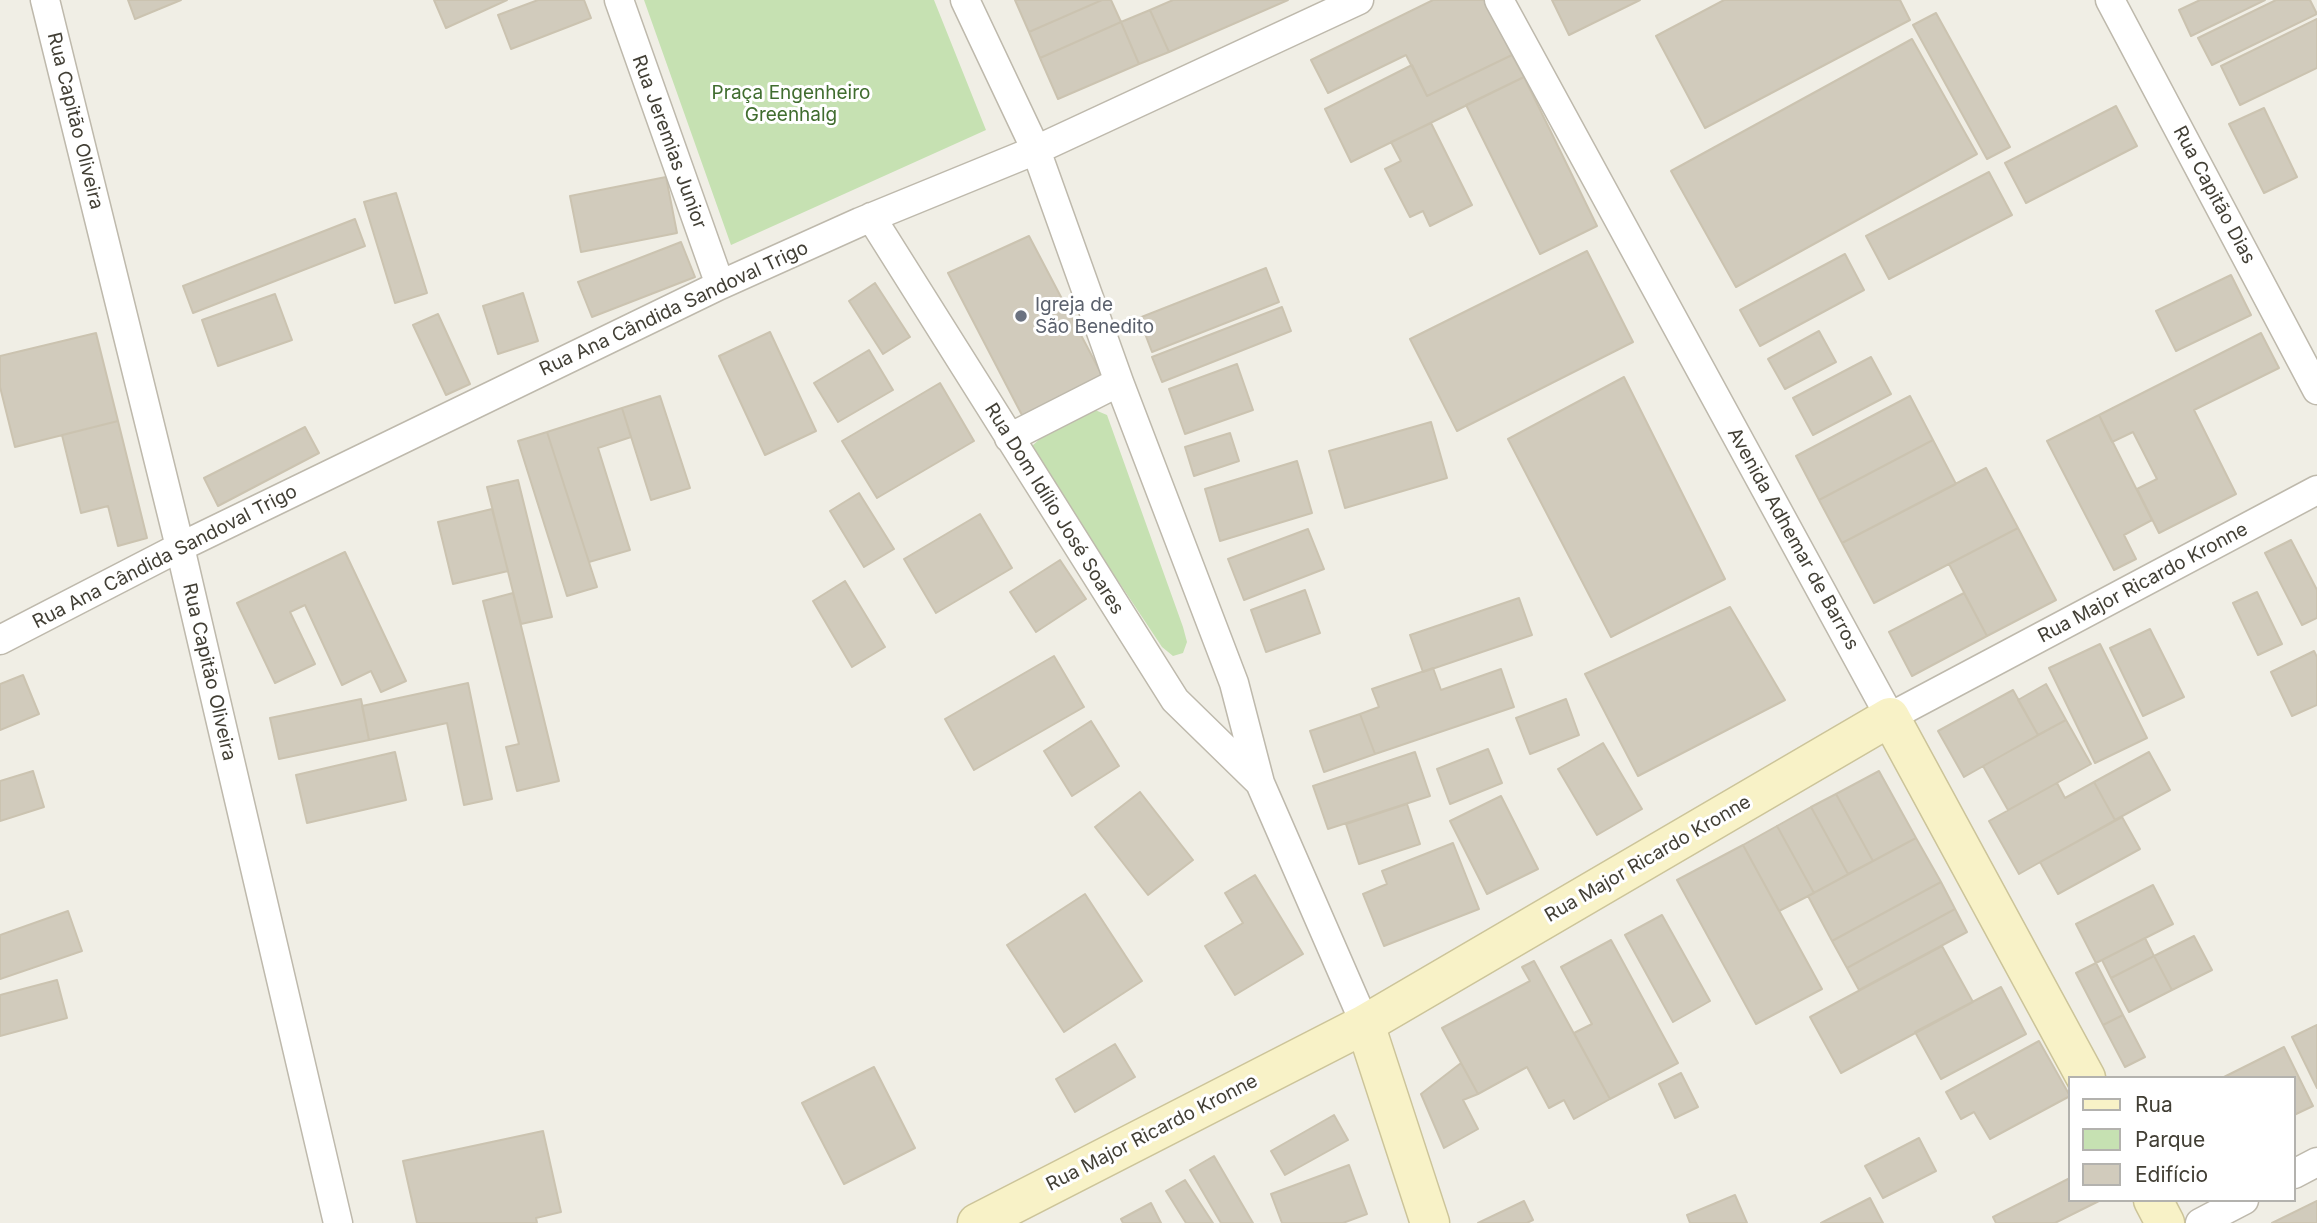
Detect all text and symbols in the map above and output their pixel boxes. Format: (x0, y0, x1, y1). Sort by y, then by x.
street label: Rua Capitão Oliveira (42, 30, 108, 212)
street label: Rua Jeremias Junior (627, 52, 711, 232)
park label: Praça Engenheiro Greenhalg (712, 82, 870, 126)
street label: Rua Capitão Dias (2168, 122, 2260, 268)
street label: Rua Ana Cândida Sandoval Trigo (536, 237, 812, 381)
place label: Igreja de São Benedito (1035, 294, 1154, 338)
marker: Igreja de São Benedito (1013, 308, 1029, 324)
street label: Rua Dom Idílio José Soares (979, 399, 1129, 619)
street label: Avenida Adhemar de Barros (1722, 424, 1864, 654)
street label: Rua Ana Cândida Sandoval Trigo (29, 480, 301, 634)
street label: Rua Major Ricardo Kronne (2034, 518, 2252, 648)
street label: Rua Capitão Oliveira (177, 581, 241, 763)
street label: Rua Major Ricardo Kronne (1541, 791, 1755, 927)
street label: Rua Major Ricardo Kronne (1043, 1070, 1261, 1196)
legend (2068, 1076, 2296, 1202)
text: Rua (2135, 1092, 2173, 1117)
text: Parque (2135, 1127, 2205, 1152)
text: Edifício (2135, 1162, 2208, 1187)

